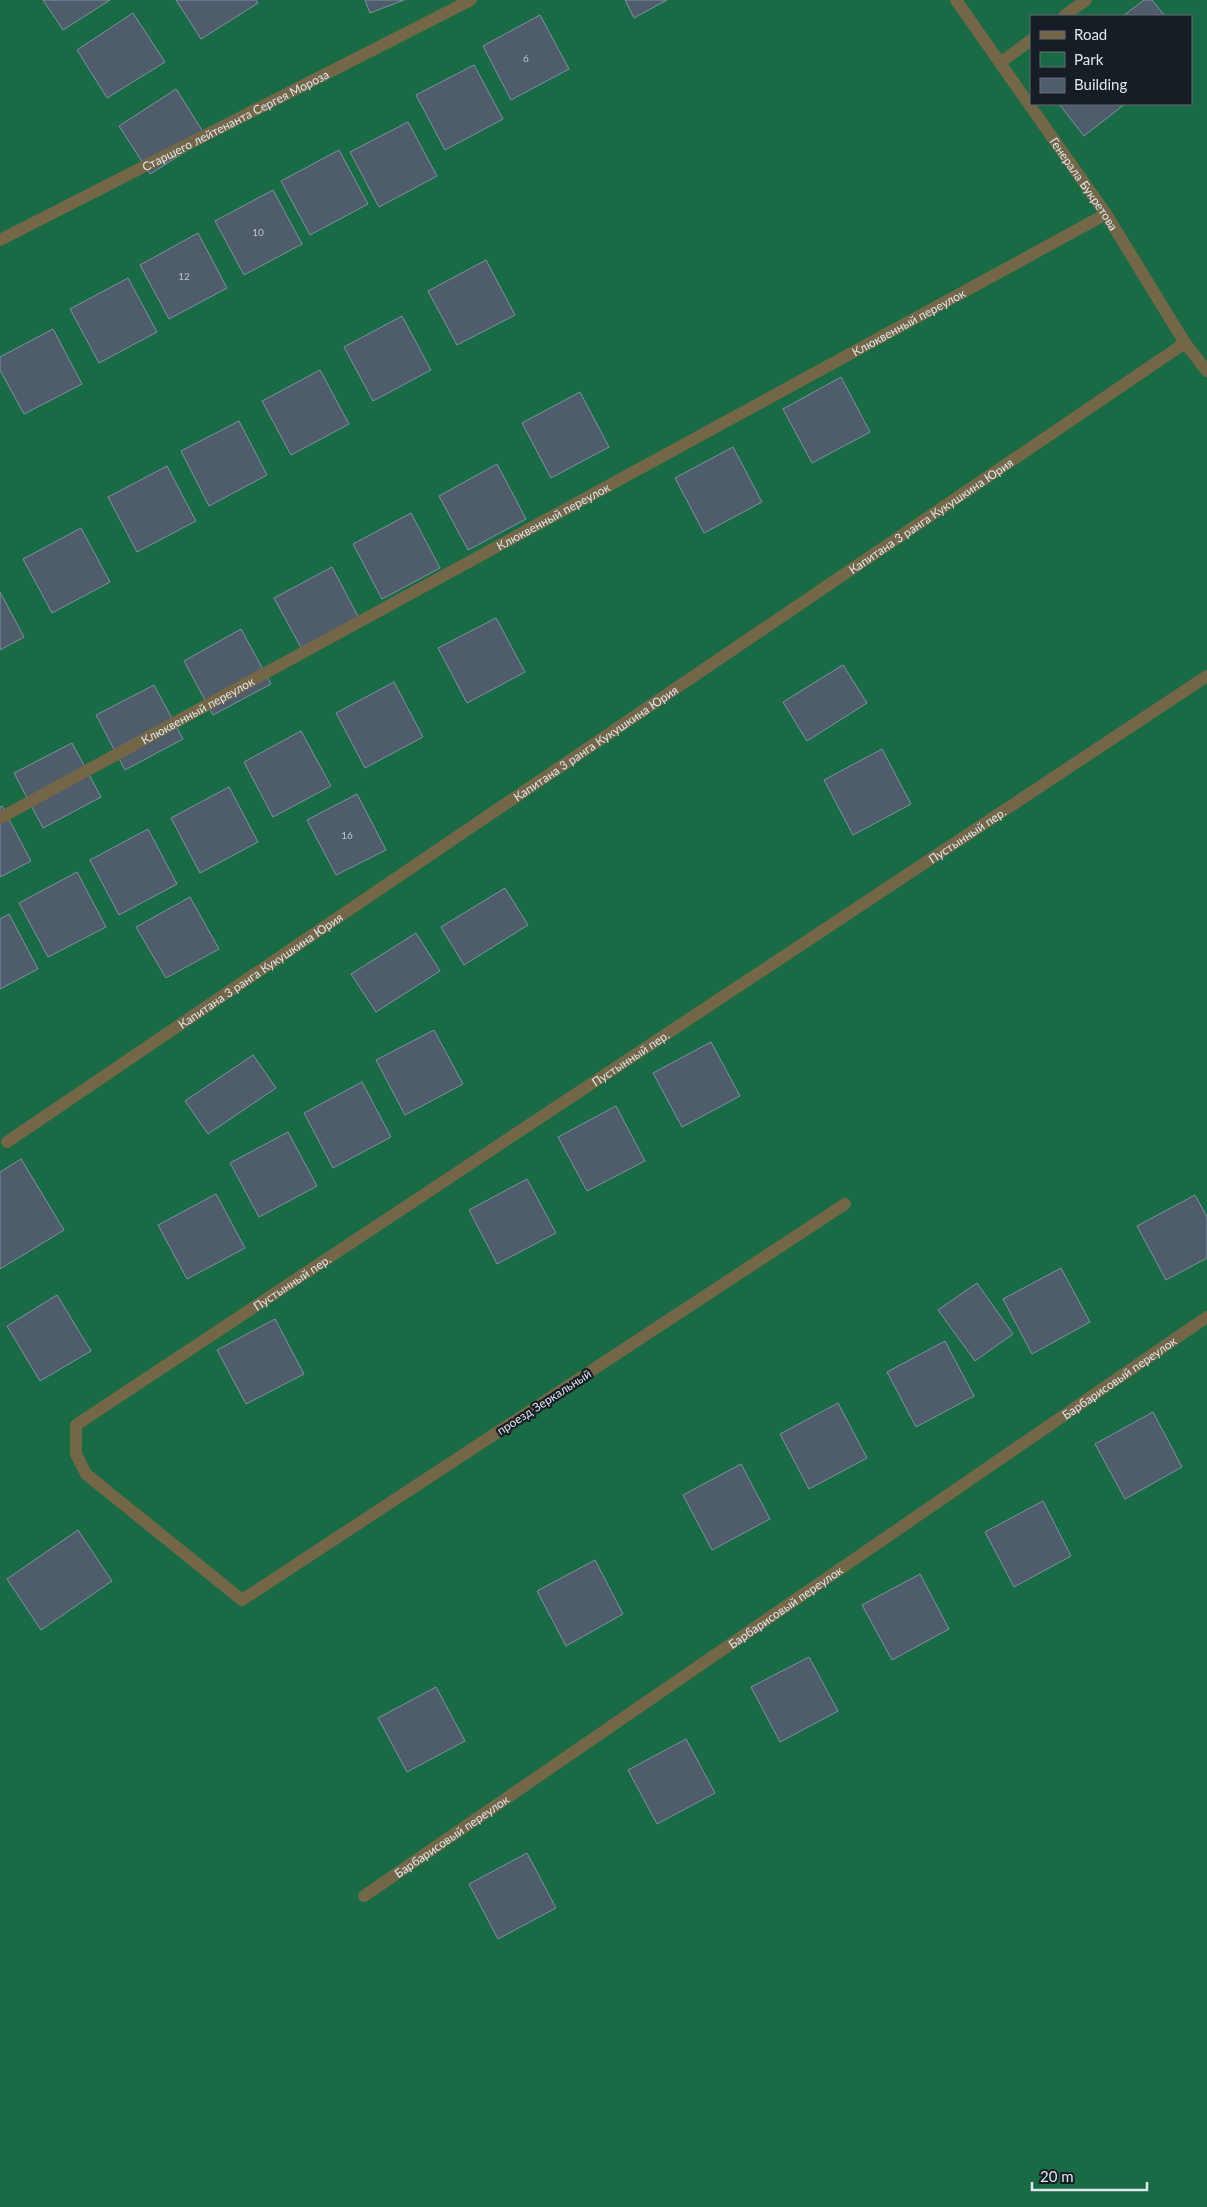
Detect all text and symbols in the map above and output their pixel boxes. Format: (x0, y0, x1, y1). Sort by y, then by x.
legend (1030, 15, 1192, 105)
text: Road (1074, 25, 1107, 43)
text: Park (1074, 50, 1104, 68)
house number: 6 (523, 52, 529, 64)
street label: Старшего лейтенанта Сергея Мороза (139, 66, 331, 174)
text: Building (1074, 75, 1127, 93)
street label: Генерала Букретова (1047, 134, 1122, 233)
house number: 10 (252, 226, 264, 238)
house number: 12 (178, 270, 190, 282)
street label: Клюквенный переулок (849, 285, 968, 359)
street label: Капитана 3 ранга Кукушкина Юрия (845, 454, 1016, 577)
street label: Клюквенный переулок (494, 479, 613, 553)
street label: Клюквенный переулок (138, 673, 257, 747)
street label: Капитана 3 ранга Кукушкина Юрия (510, 682, 681, 804)
street label: Пустынный пер. (925, 804, 1009, 866)
house number: 16 (341, 829, 353, 841)
street label: Капитана 3 ранга Кукушкина Юрия (175, 909, 345, 1031)
street label: Пустынный пер. (588, 1027, 672, 1089)
street label: Пустынный пер. (250, 1251, 334, 1313)
street label: Барбарисовый переулок (1059, 1332, 1180, 1422)
street label: проезд Зеркальный (494, 1366, 594, 1438)
street label: Барбарисовый переулок (725, 1562, 846, 1651)
street label: Барбарисовый переулок (391, 1791, 512, 1881)
scale bar (1032, 2160, 1147, 2192)
text: 20 m (1040, 2167, 1074, 2185)

